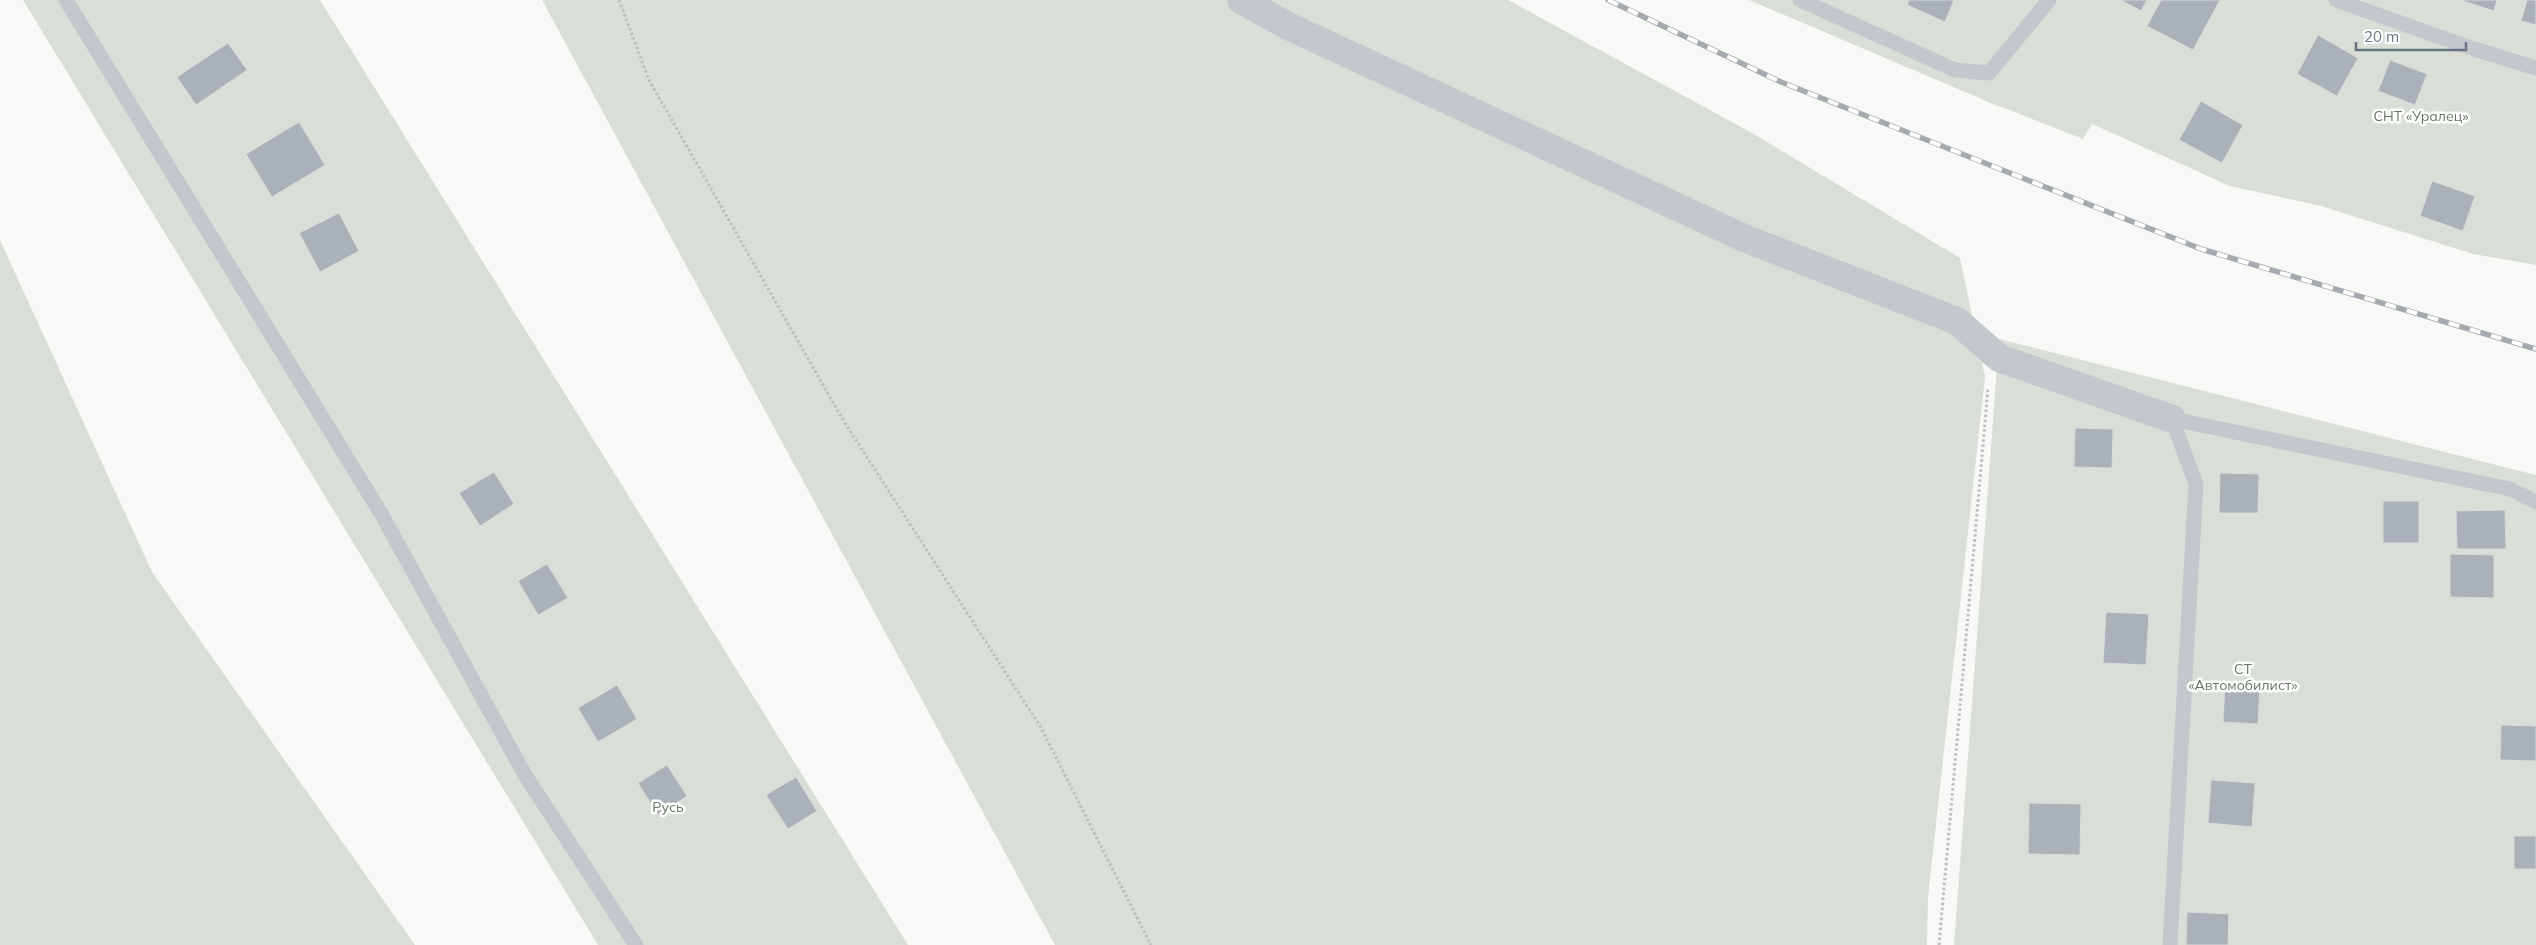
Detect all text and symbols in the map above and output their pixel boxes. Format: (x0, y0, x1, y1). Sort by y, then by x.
scale bar (2356, 20, 2466, 52)
text: 20 m (2364, 27, 2399, 46)
park label: СНТ «Уралец» (2373, 107, 2469, 125)
park label: СТ «Автомобилист» (2188, 660, 2298, 694)
park label: Русь (652, 798, 684, 816)

